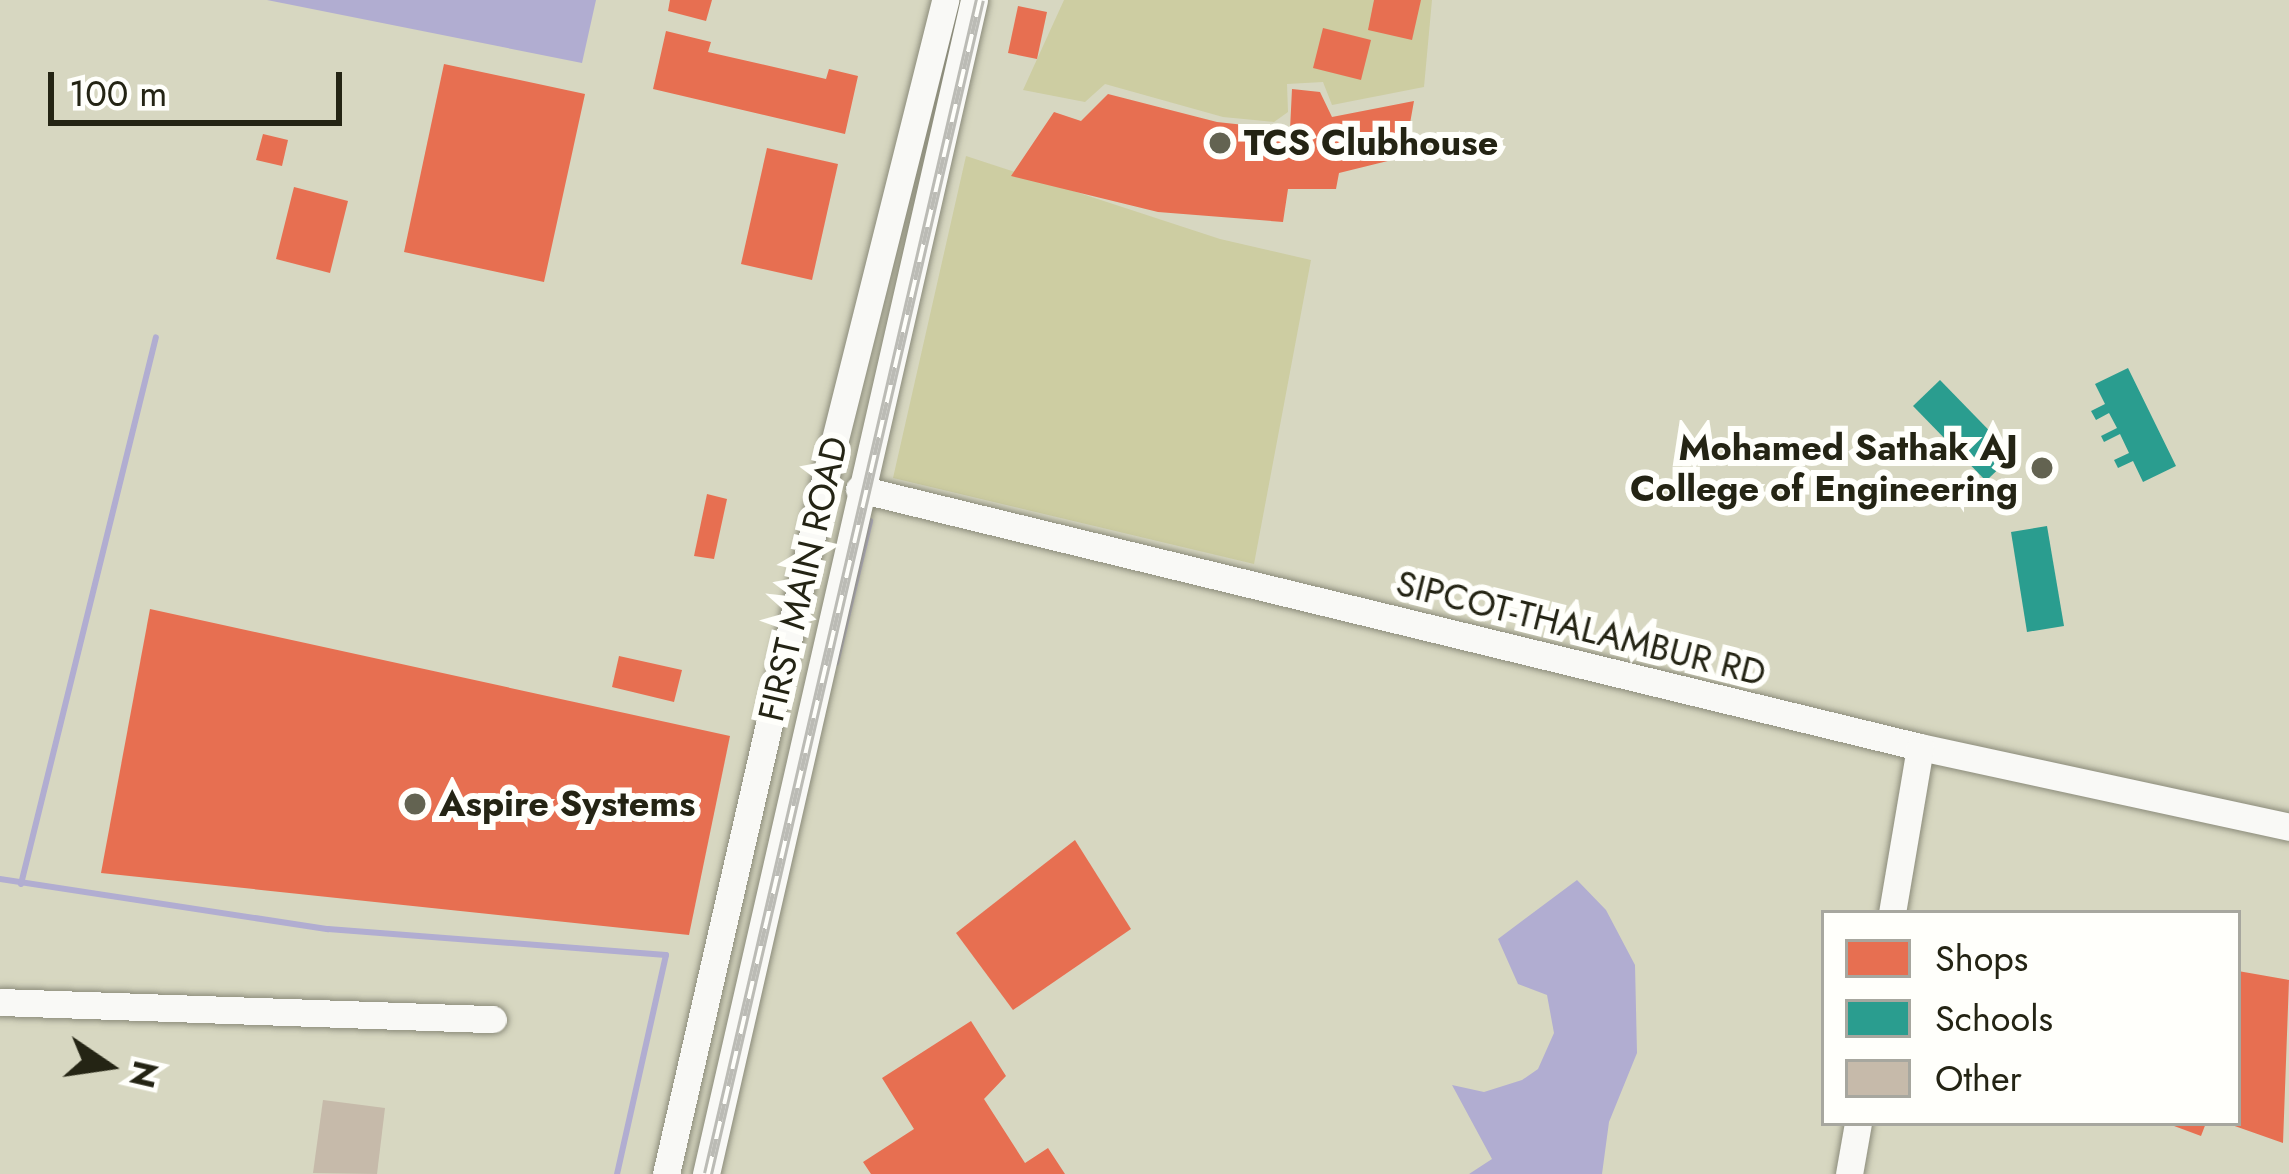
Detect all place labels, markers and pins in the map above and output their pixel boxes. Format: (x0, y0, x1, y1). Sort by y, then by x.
place label: TCS Clubhouse (1244, 121, 1498, 165)
marker: TCS Clubhouse (1207, 130, 1233, 156)
place label: Mohamed Sathak AJ College of Engineering (1630, 425, 2018, 510)
marker: Mohamed Sathak AJ College of Engineering (2029, 455, 2055, 481)
place label: Aspire Systems (439, 782, 695, 826)
marker: Aspire Systems (402, 791, 428, 817)

